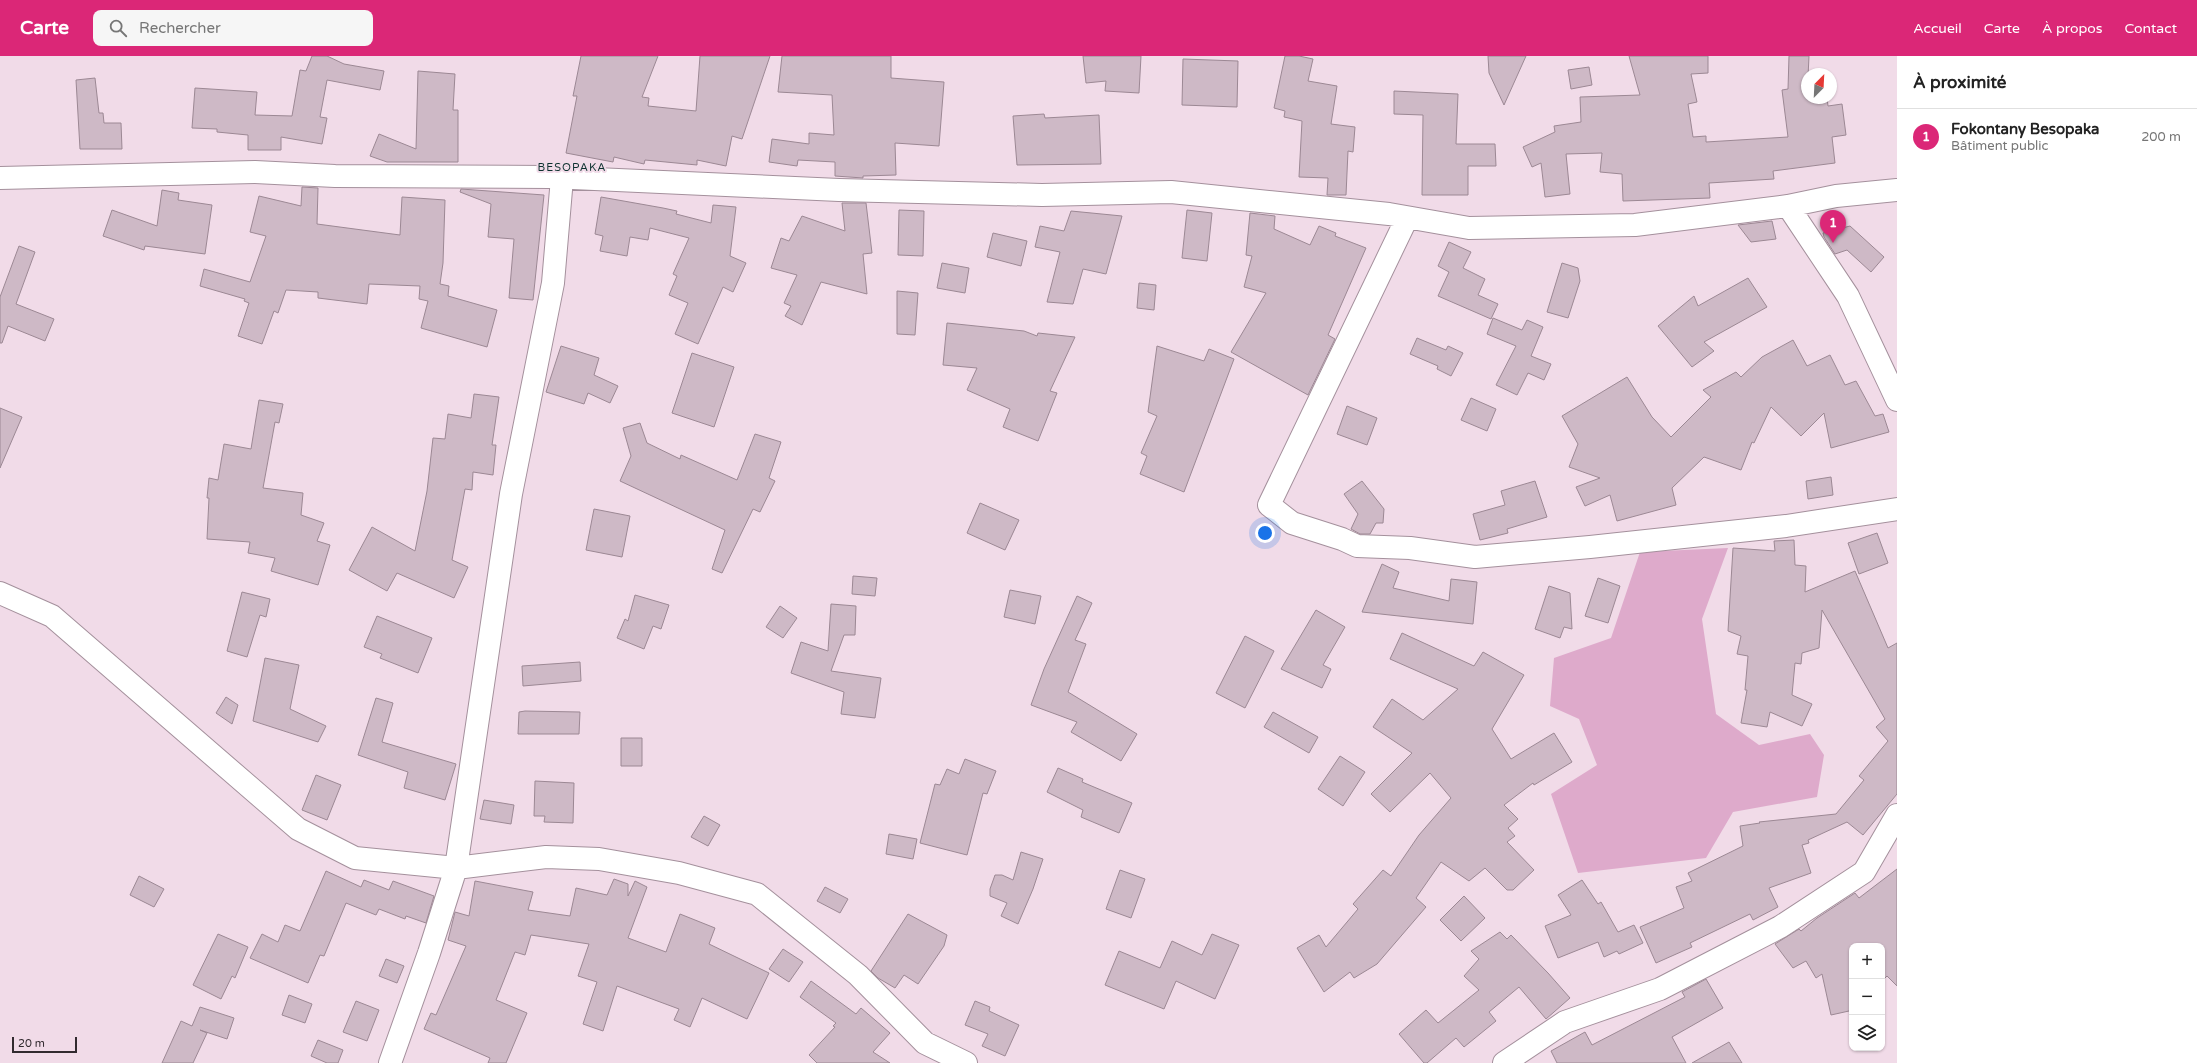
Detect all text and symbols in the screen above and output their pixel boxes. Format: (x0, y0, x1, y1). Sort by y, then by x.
search box (93, 10, 373, 46)
text: Carte (20, 17, 69, 39)
icon: search (107, 17, 129, 39)
text: Rechercher (139, 19, 221, 37)
text: Accueil (1913, 20, 1962, 37)
text: Carte (1984, 20, 2020, 37)
text: À propos (2042, 20, 2103, 37)
text: Contact (2125, 20, 2177, 37)
north arrow (1801, 68, 1837, 104)
text: À proximité (1913, 72, 2006, 93)
text: Fokontany Besopaka (1951, 120, 2099, 138)
text: 1 (1922, 129, 1930, 145)
text: 200 m (2141, 129, 2181, 145)
text: Bâtiment public (1951, 138, 2049, 154)
district label: BESOPAKA (538, 161, 606, 174)
pin: 1 (1820, 210, 1846, 243)
your location (1255, 523, 1275, 543)
map controls (1849, 943, 1885, 1051)
button: + (1849, 943, 1885, 979)
button: − (1849, 979, 1885, 1015)
button: layers (1849, 1015, 1885, 1051)
scale bar (12, 1035, 77, 1054)
text: 20 m (18, 1037, 45, 1050)

